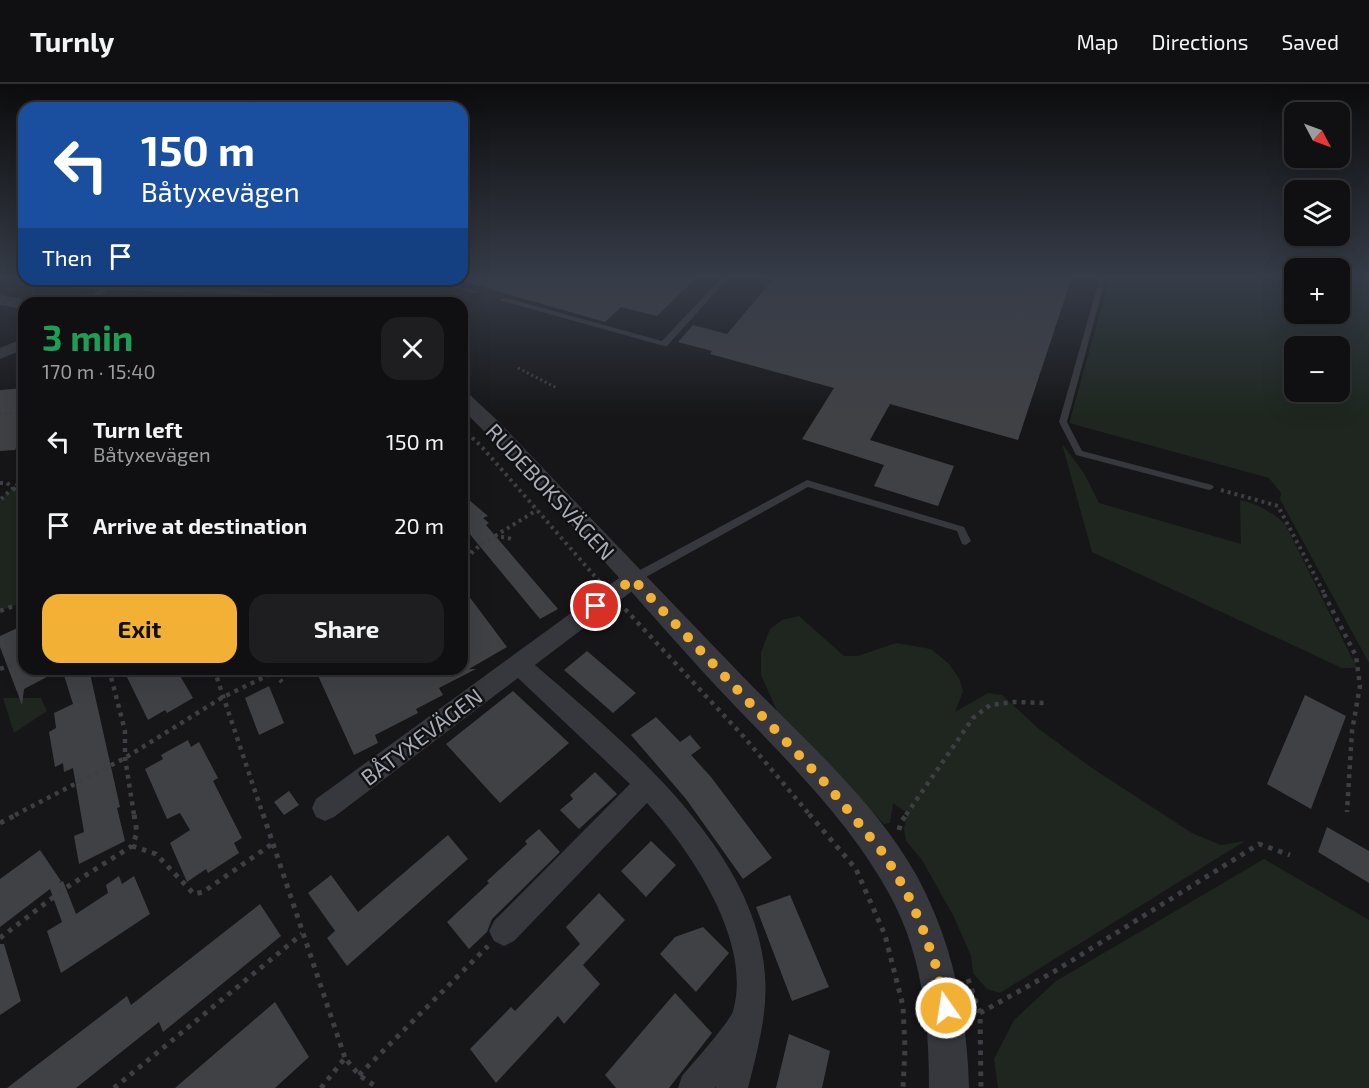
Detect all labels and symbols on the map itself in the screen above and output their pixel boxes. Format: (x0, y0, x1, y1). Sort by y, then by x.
north arrow (1284, 102, 1350, 168)
street label: RUDEBOKSVÄGEN (481, 418, 621, 564)
pin (570, 580, 621, 631)
street label: BÅTYXEVÄGEN (355, 682, 487, 790)
position arrow (914, 976, 978, 1040)

